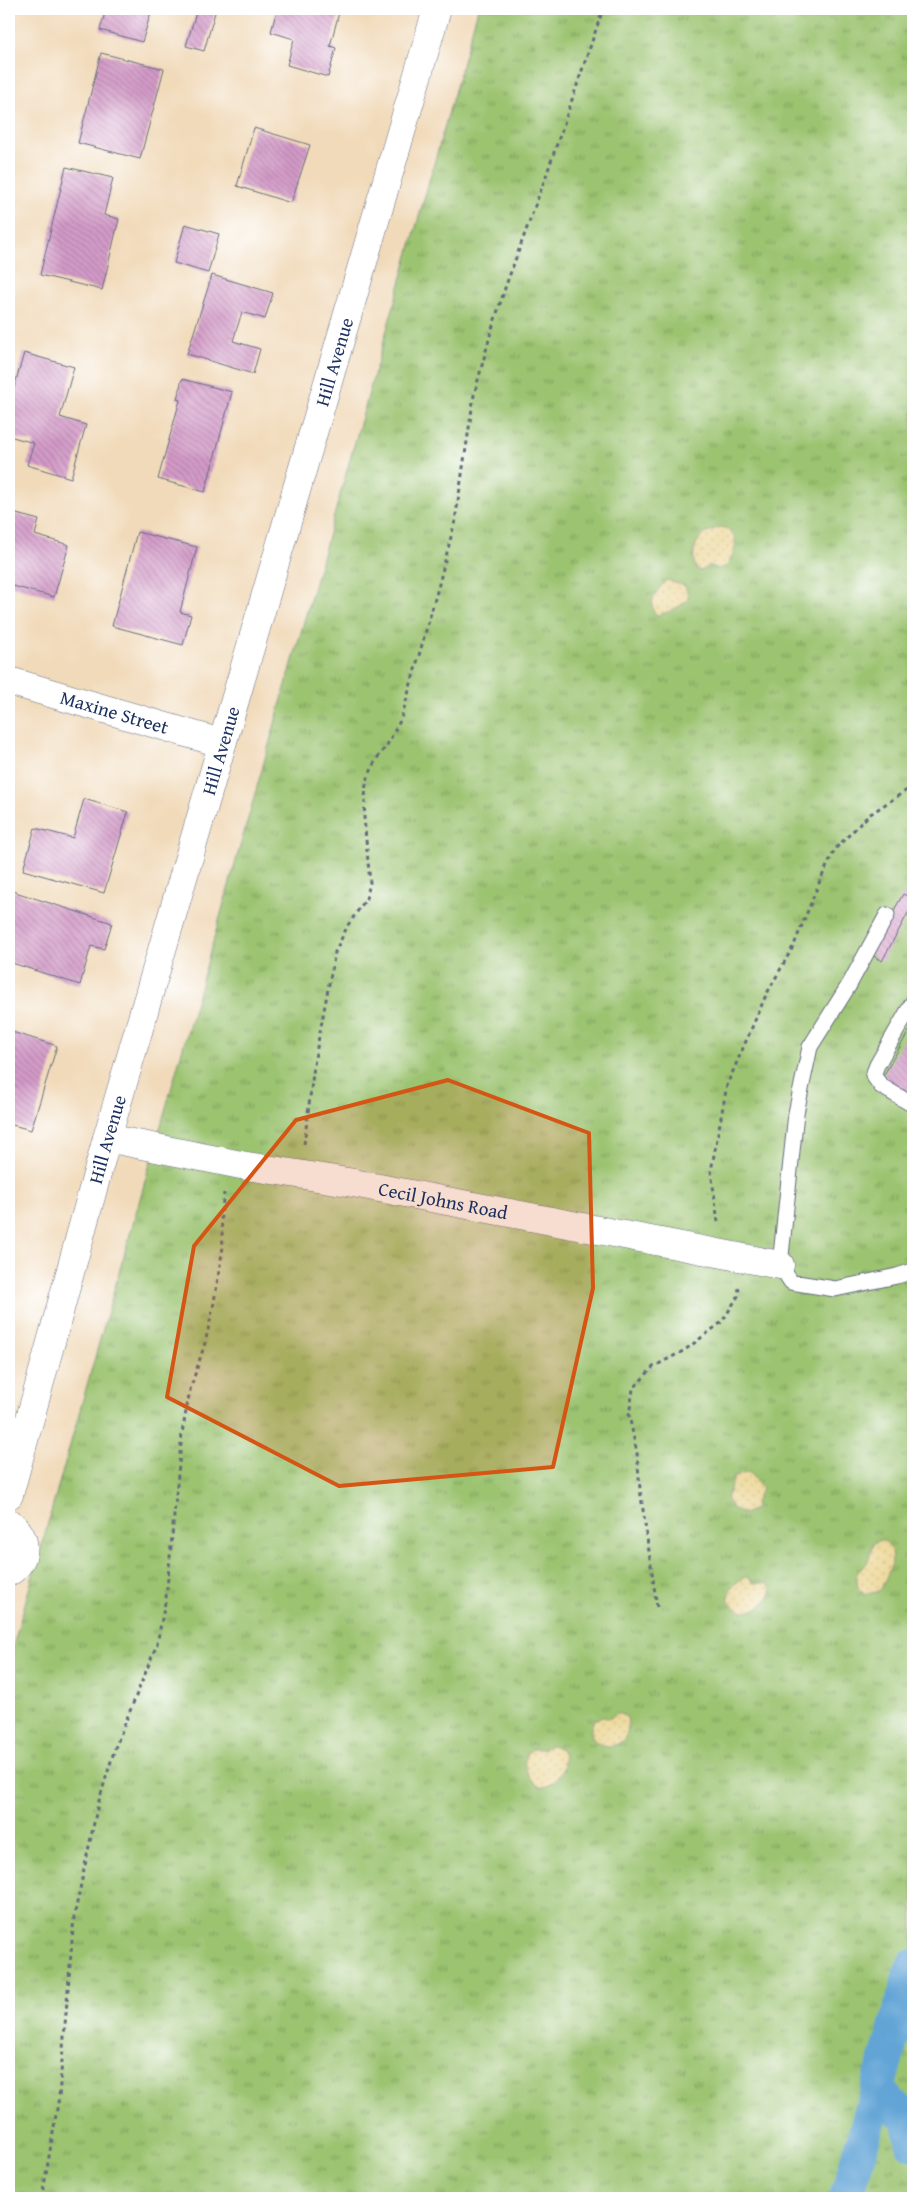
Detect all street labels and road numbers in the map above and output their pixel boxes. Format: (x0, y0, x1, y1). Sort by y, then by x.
street label: Hill Avenue (308, 314, 360, 409)
street label: Maxine Street (57, 683, 172, 741)
street label: Hill Avenue (194, 703, 247, 798)
street label: Hill Avenue (81, 1091, 133, 1187)
street label: Cecil Johns Road (376, 1174, 511, 1227)

